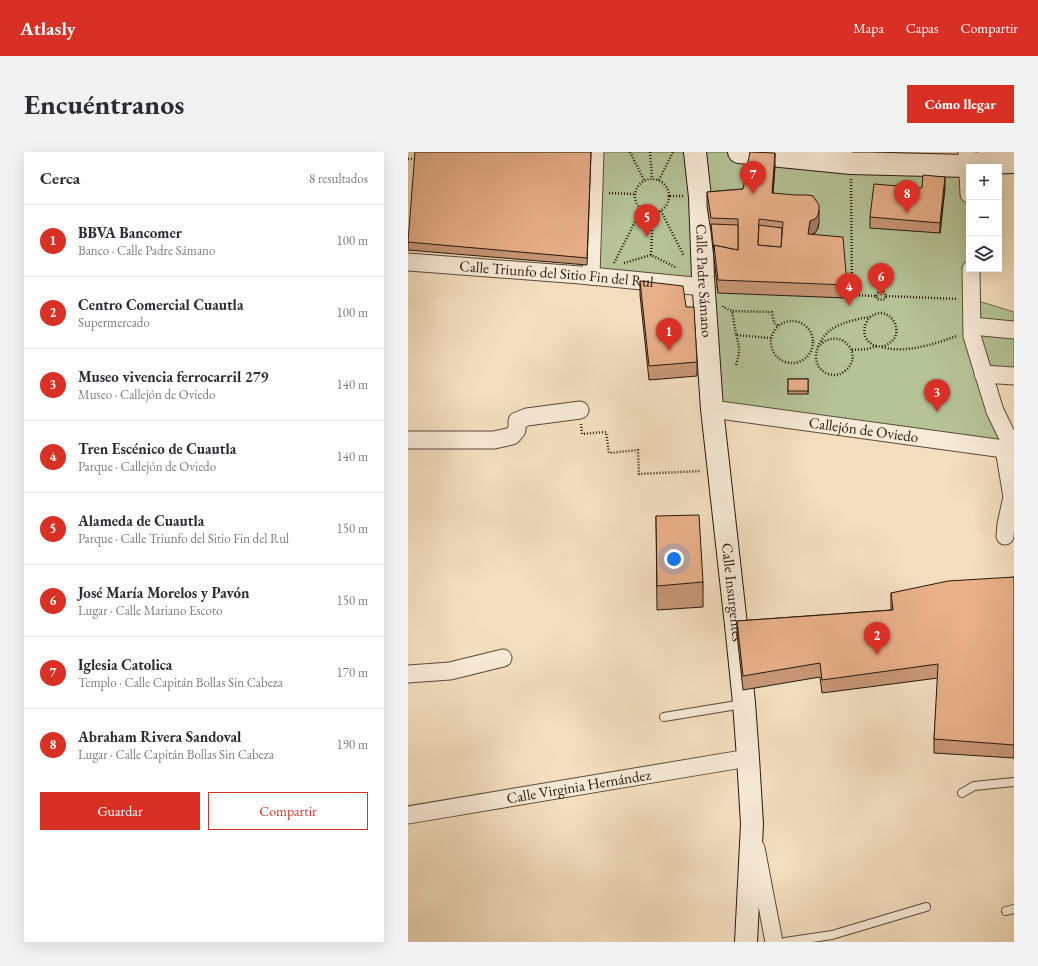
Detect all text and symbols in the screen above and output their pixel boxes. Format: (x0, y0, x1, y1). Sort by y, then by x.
text: Atlasly (20, 16, 76, 41)
text: Mapa (853, 19, 884, 37)
text: Capas (906, 19, 938, 37)
text: Compartir (960, 19, 1018, 37)
button: Cómo llegar (907, 85, 1014, 123)
text: Encuéntranos (24, 86, 184, 122)
pin: 7 (740, 161, 766, 194)
map controls (966, 164, 1002, 272)
button: + (966, 164, 1002, 200)
text: Cerca (40, 167, 80, 189)
text: 8 resultados (309, 170, 368, 187)
pin: 8 (894, 180, 920, 213)
button: − (966, 200, 1002, 236)
pin: 5 (634, 204, 660, 237)
text: BBVA Bancomer (78, 223, 182, 242)
street label: Calle Padre Sámano (692, 223, 717, 338)
text: 1 (50, 232, 56, 249)
text: 100 m (337, 232, 368, 249)
button: layers (966, 236, 1002, 272)
text: Banco · Calle Padre Sámano (78, 242, 215, 259)
street label: Calle Triunfo del Sitio Fin del Rul (459, 256, 655, 291)
pin: 6 (868, 263, 894, 296)
pin: 4 (836, 273, 862, 306)
text: Centro Comercial Cuautla (78, 295, 243, 314)
text: 2 (50, 304, 56, 321)
text: 100 m (337, 304, 368, 321)
text: Supermercado (78, 314, 150, 331)
pin: 1 (656, 318, 682, 351)
text: Museo vivencia ferrocarril 279 (78, 367, 269, 386)
text: 3 (50, 376, 56, 393)
text: 140 m (337, 376, 368, 393)
pin: 3 (924, 379, 950, 412)
text: Museo · Callejón de Oviedo (78, 386, 216, 403)
street label: Callejón de Oviedo (808, 412, 920, 446)
text: Tren Escénico de Cuautla (78, 439, 236, 458)
text: 4 (50, 448, 56, 465)
text: 140 m (337, 448, 368, 465)
text: Parque · Callejón de Oviedo (78, 458, 216, 475)
text: Alameda de Cuautla (78, 511, 204, 530)
text: 5 (50, 520, 56, 537)
text: 150 m (337, 520, 368, 537)
text: Parque · Calle Triunfo del Sitio Fin del Rul (78, 530, 289, 547)
street label: Calle Insurgentes (718, 542, 748, 643)
your location (664, 549, 684, 569)
text: José María Morelos y Pavón (78, 583, 249, 602)
text: 6 (50, 592, 56, 609)
text: 150 m (337, 592, 368, 609)
text: Lugar · Calle Mariano Escoto (78, 602, 223, 619)
pin: 2 (864, 622, 890, 655)
text: Iglesia Catolica (78, 655, 172, 674)
text: 7 (50, 664, 56, 681)
text: 170 m (337, 664, 368, 681)
text: Templo · Calle Capitán Bollas Sin Cabeza (78, 674, 283, 691)
text: Abraham Rivera Sandoval (78, 727, 241, 746)
text: 8 (50, 736, 56, 753)
text: 190 m (337, 736, 368, 753)
text: Lugar · Calle Capitán Bollas Sin Cabeza (78, 746, 274, 763)
street label: Calle Virginia Hernández (505, 764, 652, 807)
button: Guardar (40, 792, 200, 830)
button: Compartir (208, 792, 368, 830)

